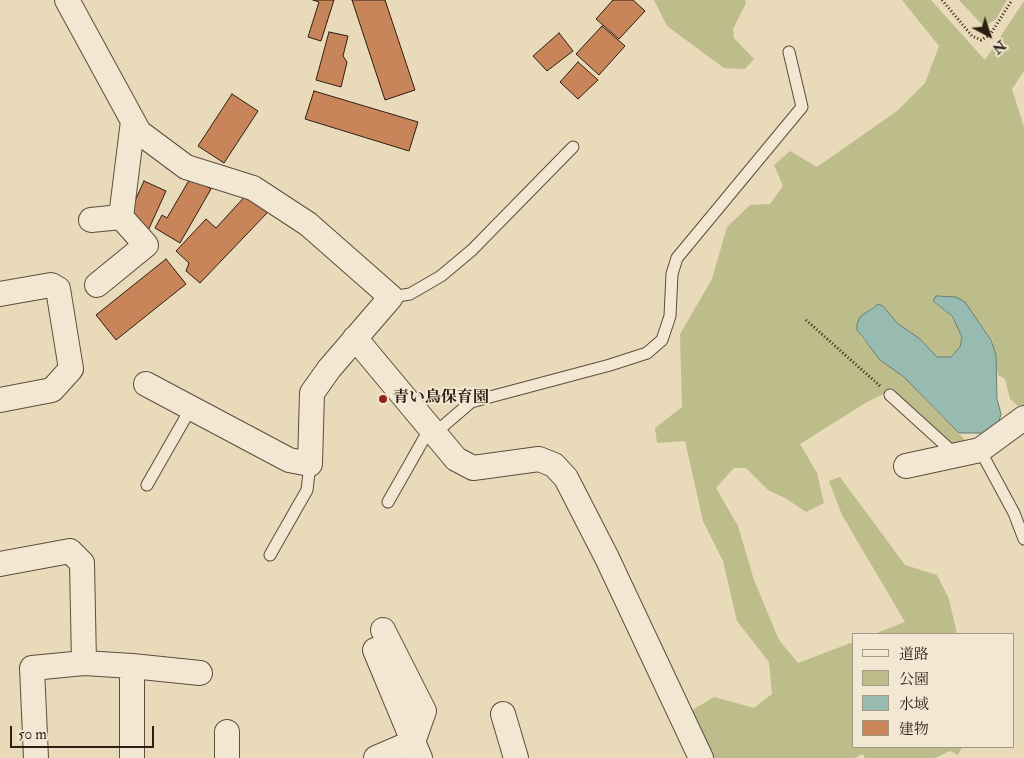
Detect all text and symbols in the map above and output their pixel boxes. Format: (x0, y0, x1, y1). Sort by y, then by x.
north arrow (964, 10, 1014, 60)
text: N (989, 36, 1009, 57)
place label: 青い鳥保育園 (393, 389, 489, 409)
marker: 青い鳥保育園 (377, 393, 389, 405)
legend (852, 633, 1014, 748)
text: 道路 (899, 645, 929, 664)
text: 公園 (899, 670, 929, 689)
text: 水域 (899, 695, 929, 714)
scale bar (12, 716, 156, 748)
text: 建物 (899, 720, 929, 739)
text: 50 m (18, 725, 47, 744)

